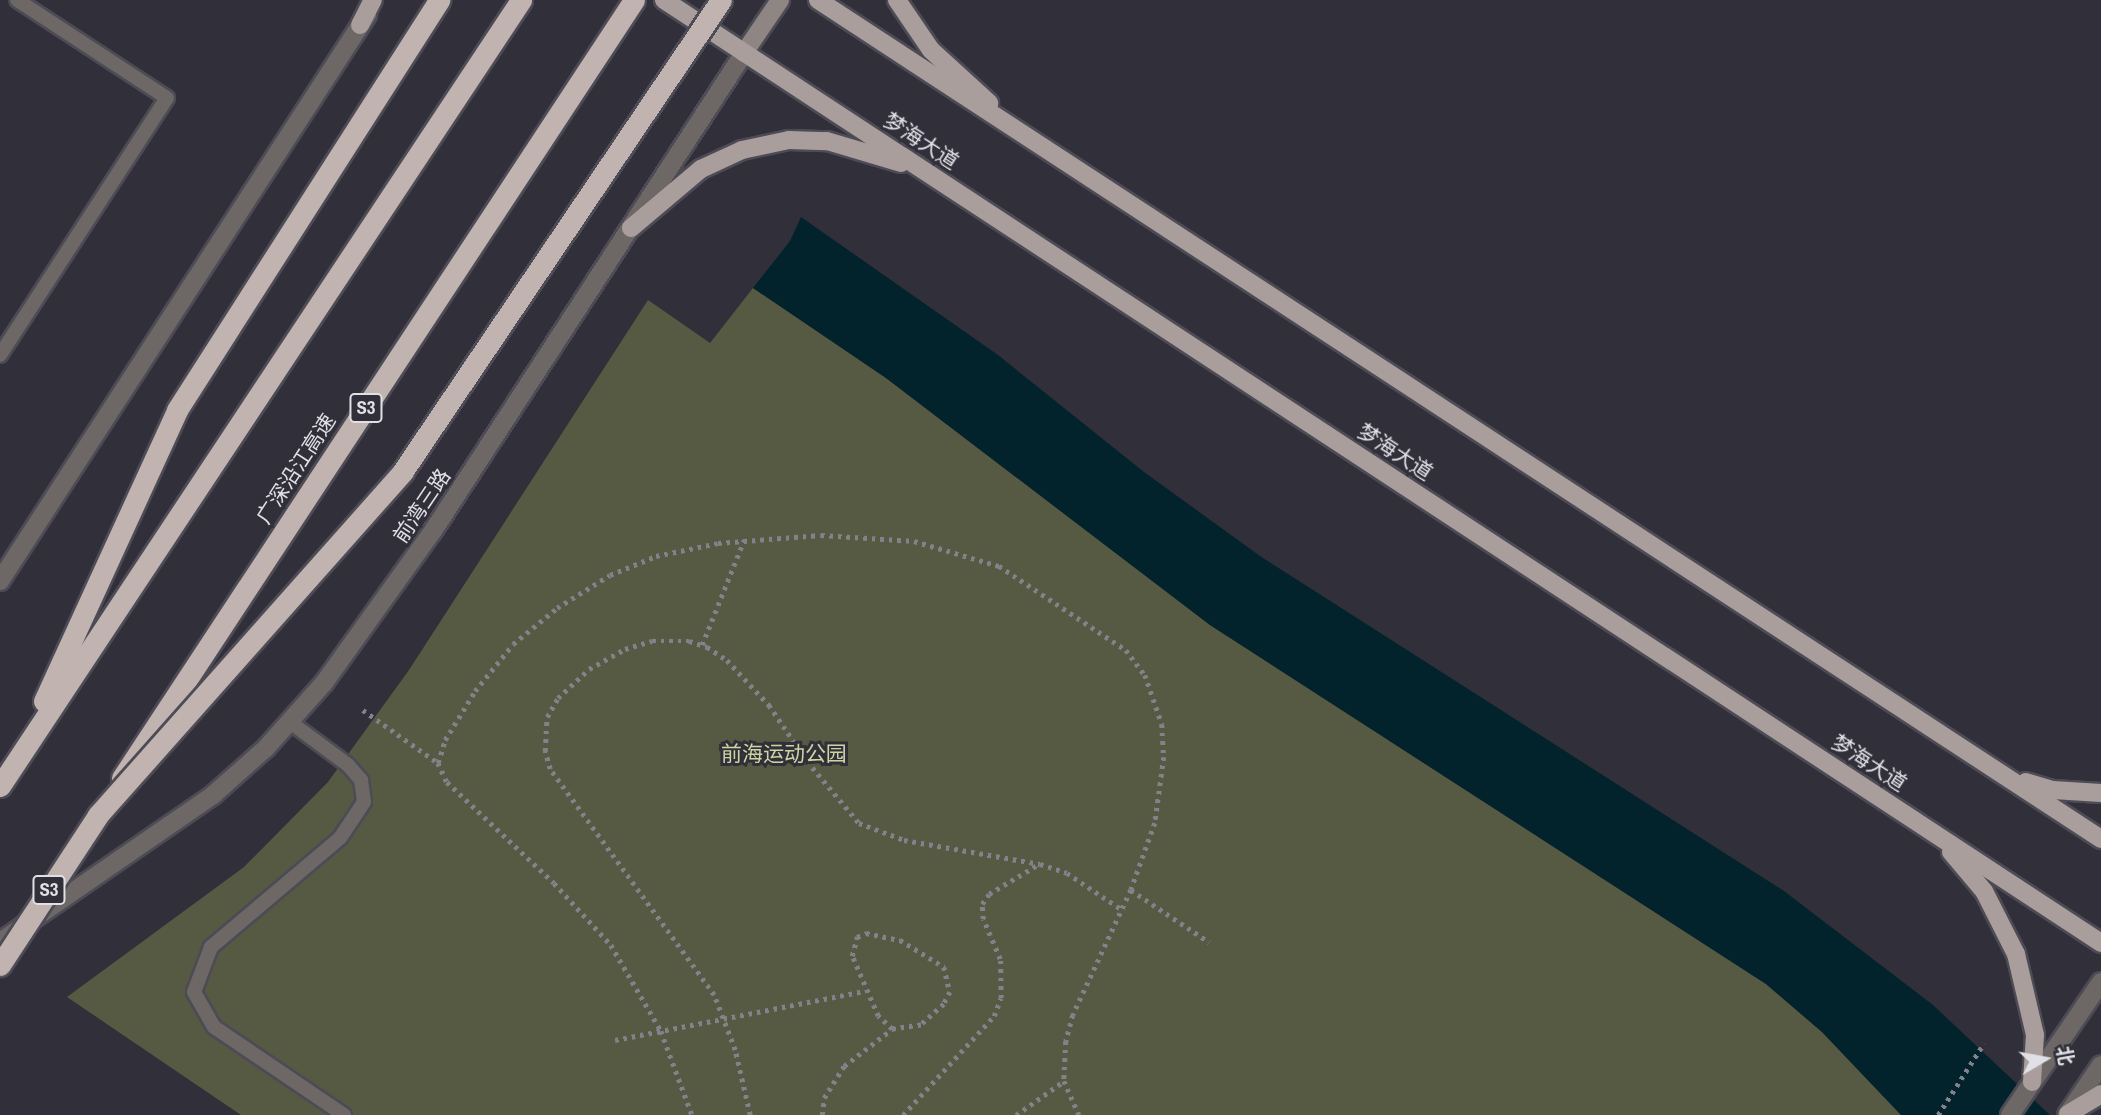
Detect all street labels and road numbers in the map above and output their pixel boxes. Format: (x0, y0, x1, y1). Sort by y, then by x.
street label: 梦海大道 (879, 108, 963, 174)
road number: S3 (348, 392, 384, 424)
street label: 广深沿江高速 (251, 409, 341, 529)
street label: 梦海大道 (1353, 419, 1437, 485)
street label: 前湾三路 (388, 464, 456, 548)
street label: 梦海大道 (1827, 730, 1911, 796)
road number: S3 (32, 874, 66, 906)

